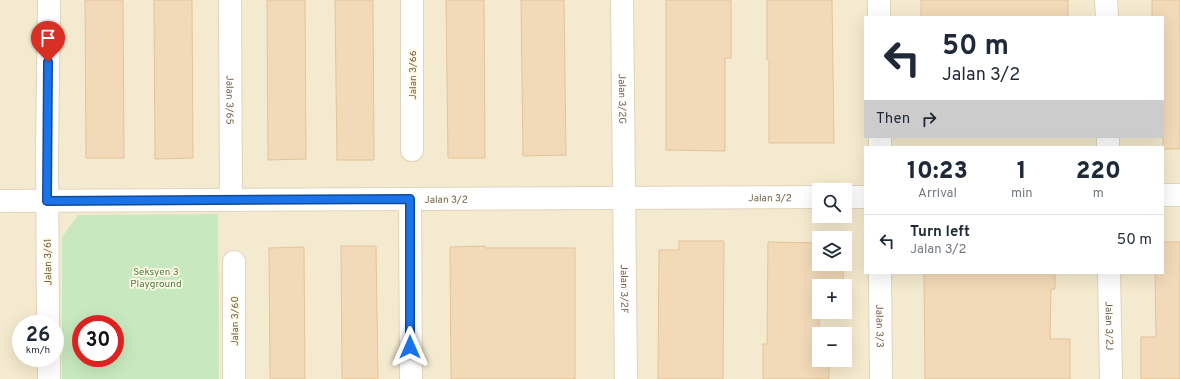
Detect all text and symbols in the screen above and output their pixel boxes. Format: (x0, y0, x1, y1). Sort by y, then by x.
pin (31, 21, 65, 62)
icon: arrive (37, 27, 59, 49)
text: 50 m (942, 29, 1009, 65)
icon: left (876, 32, 928, 84)
street label: Jalan 3/66 (407, 50, 420, 100)
text: Jalan 3/2 (942, 64, 1020, 87)
street label: Jalan 3/2G (615, 74, 628, 124)
street label: Jalan 3/65 (222, 75, 236, 125)
icon: right (918, 108, 940, 130)
text: Then (876, 110, 910, 129)
text: 10:23 (907, 157, 968, 187)
text: 1 (1017, 157, 1027, 187)
text: 220 (1076, 157, 1121, 187)
map controls (812, 183, 852, 367)
button: search (812, 183, 852, 223)
text: Arrival (918, 186, 957, 202)
text: min (1011, 186, 1033, 202)
text: m (1093, 186, 1104, 202)
street label: Jalan 3/2 (748, 192, 792, 205)
street label: Jalan 3/2 (424, 194, 468, 207)
text: Turn left (910, 223, 970, 242)
icon: left (876, 230, 898, 252)
button: layers (812, 231, 852, 271)
text: 50 m (1117, 231, 1152, 250)
street label: Jalan 3/61 (42, 238, 55, 286)
text: Jalan 3/2 (910, 242, 967, 258)
street label: Jalan 3/2F (617, 264, 630, 314)
park label: Seksyen 3 Playground (130, 266, 182, 291)
button: + (812, 279, 852, 319)
street label: Jalan 3/60 (229, 296, 242, 346)
street label: Jalan 3/2J (1102, 301, 1115, 351)
street label: Jalan 3/3 (872, 304, 886, 348)
speed limit sign: 30 (72, 315, 124, 367)
text: 26 (26, 323, 50, 349)
position arrow (389, 326, 431, 368)
button: − (812, 327, 852, 367)
text: km/h (26, 344, 50, 357)

